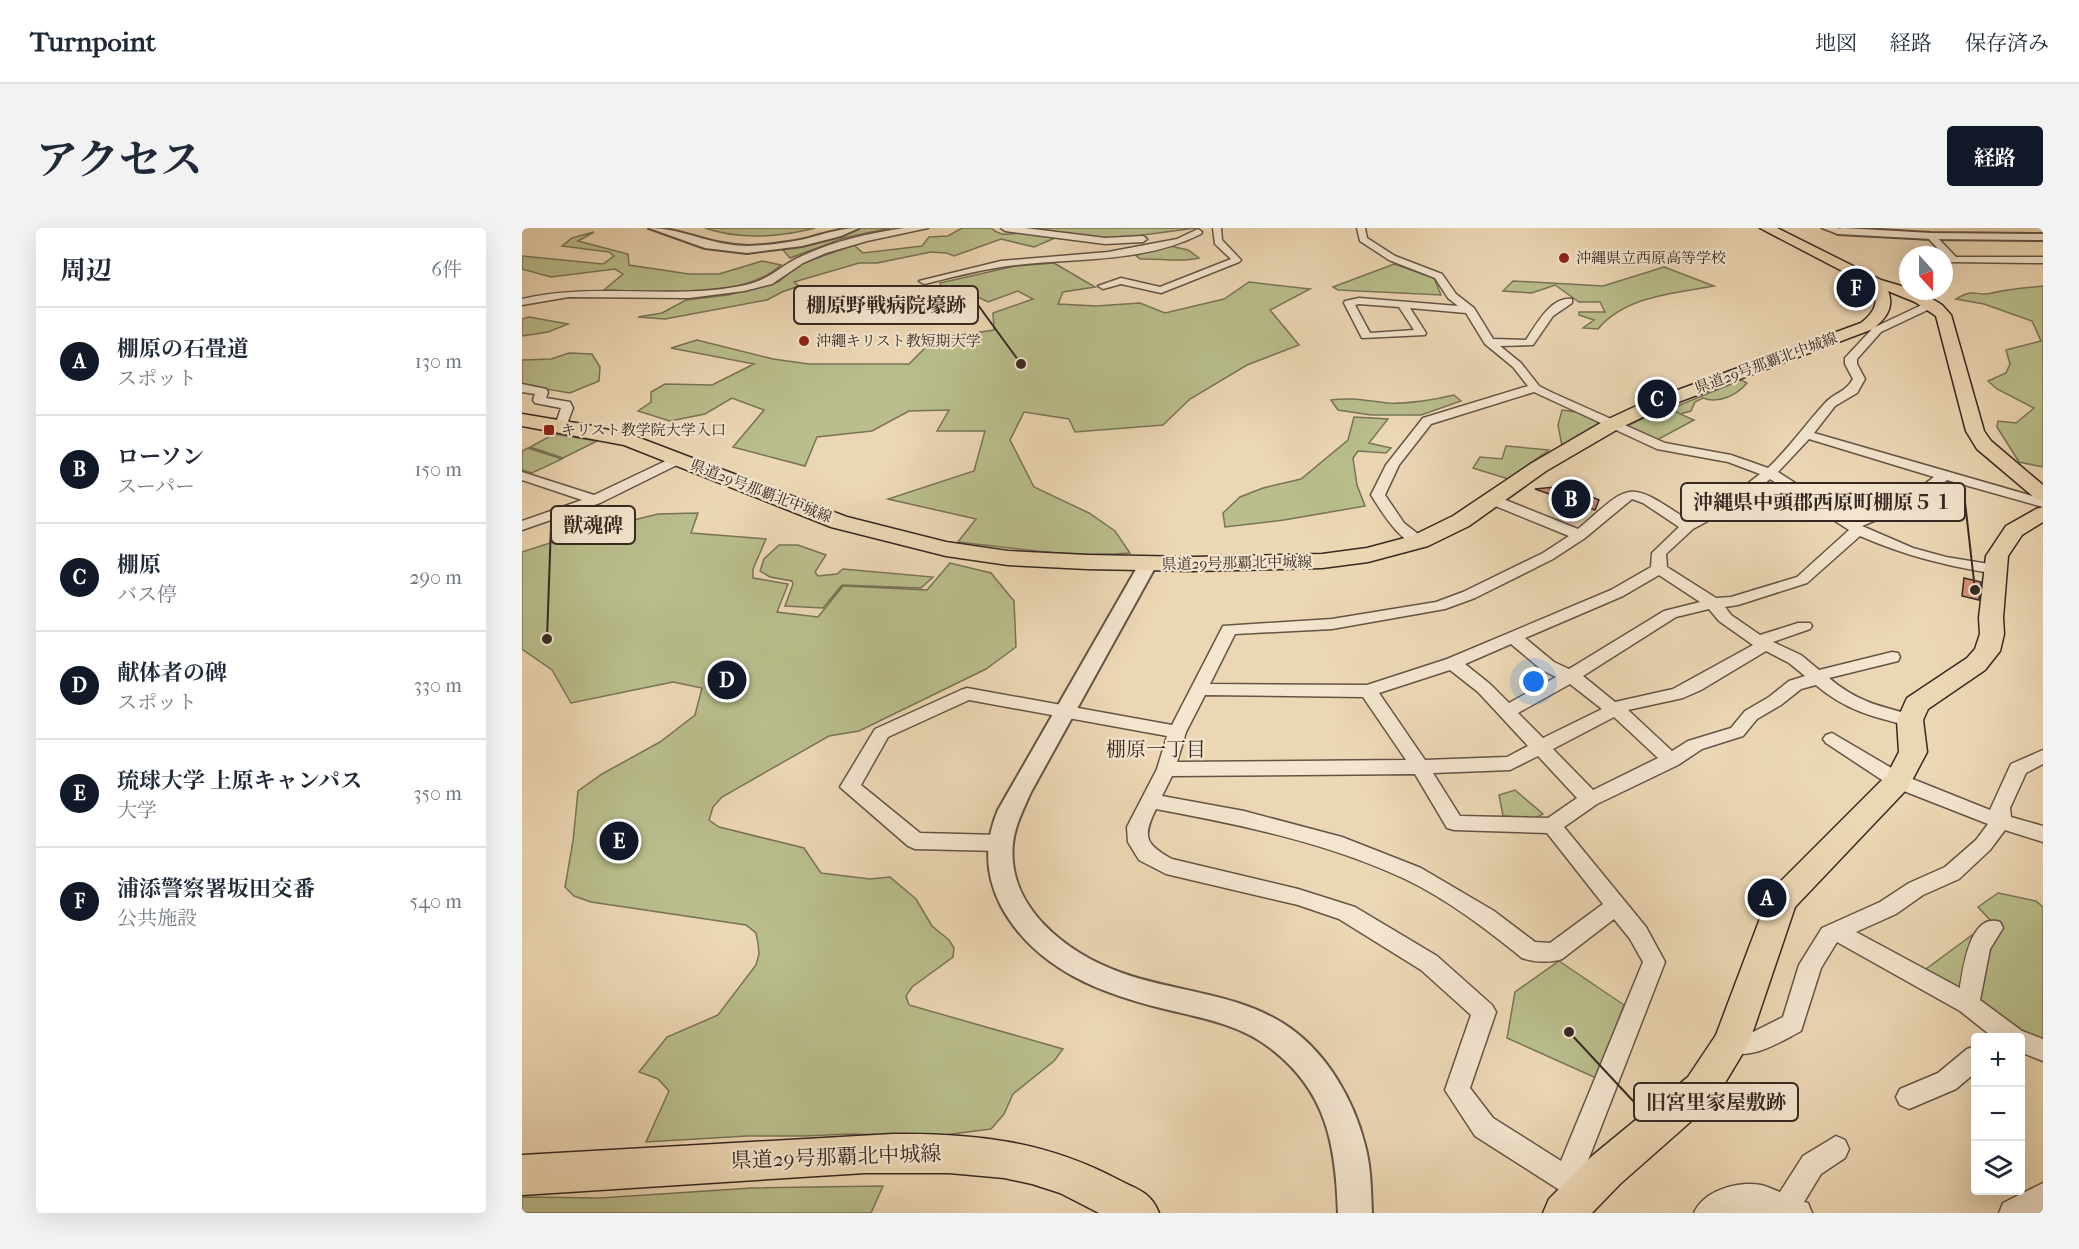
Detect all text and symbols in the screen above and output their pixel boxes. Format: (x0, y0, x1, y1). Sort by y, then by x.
text: Turnpoint (30, 25, 156, 58)
text: 地図 (1815, 31, 1857, 55)
text: 経路 (1890, 31, 1932, 55)
text: 保存済み (1965, 31, 2049, 55)
button: 経路 (1947, 126, 2043, 186)
text: アクセス (36, 136, 203, 185)
north arrow (1899, 246, 1953, 300)
place label: 沖縄県立西原高等学校 (1576, 249, 1726, 267)
marker: 沖縄県立西原高等学校 (1557, 251, 1571, 265)
text: 周辺 (60, 255, 112, 286)
text: 6件 (431, 258, 462, 281)
pin: F (1836, 266, 1876, 310)
callout: 棚原野戦病院壕跡 (794, 286, 978, 324)
text: 棚原野戦病院壕跡 (806, 294, 966, 317)
street label: 県道29号那覇北中城線 (1692, 329, 1840, 397)
place label: 沖繩キリスト教短期大学 (816, 332, 981, 350)
marker: 沖繩キリスト教短期大学 (797, 334, 811, 348)
text: 棚原の石畳道 (117, 336, 249, 362)
text: A (73, 350, 86, 373)
text: 130 m (415, 350, 462, 373)
text: スポット (117, 367, 197, 390)
pin: C (1638, 376, 1676, 422)
place label: キリスト教学院大学入口 (561, 421, 726, 439)
marker: キリスト教学院大学入口 (542, 423, 556, 437)
text: ローソン (117, 444, 204, 470)
street label: 県道29号那覇北中城線 (687, 456, 835, 526)
text: B (73, 458, 86, 481)
text: 150 m (414, 458, 462, 481)
text: スーパー (117, 475, 195, 498)
pin: B (1552, 476, 1590, 522)
callout: 沖縄県中頭郡西原町棚原５１ (1681, 483, 1965, 521)
text: 沖縄県中頭郡西原町棚原５１ (1693, 491, 1953, 514)
callout: 獣魂碑 (551, 506, 635, 544)
text: 獣魂碑 (563, 514, 623, 537)
text: 棚原 (117, 552, 161, 578)
street label: 県道29号那覇北中城線 (1162, 553, 1312, 573)
text: C (73, 566, 86, 589)
text: 290 m (409, 566, 462, 589)
text: バス停 (117, 583, 177, 606)
pin: D (708, 658, 746, 702)
text: 献体者の碑 (117, 660, 227, 686)
your location (1519, 667, 1548, 696)
text: D (72, 674, 87, 697)
text: 330 m (414, 674, 462, 697)
text: スポット (117, 691, 197, 714)
district label: 棚原一丁目 (1106, 738, 1206, 761)
text: 琉球大学 上原キャンパス (117, 768, 362, 794)
text: E (73, 782, 86, 805)
text: 350 m (413, 782, 462, 805)
text: 大学 (117, 799, 157, 822)
pin: E (600, 818, 638, 864)
text: 浦添警察署坂田交番 (117, 876, 315, 902)
pin: A (1748, 876, 1786, 920)
text: F (74, 890, 85, 913)
text: 540 m (410, 890, 462, 913)
text: 公共施設 (117, 907, 197, 930)
map controls (1971, 1033, 2025, 1195)
button: + (1971, 1033, 2025, 1087)
callout: 旧宮里家屋敷跡 (1634, 1083, 1798, 1121)
button: − (1971, 1087, 2025, 1141)
text: 旧宮里家屋敷跡 (1646, 1091, 1786, 1114)
street label: 県道29号那覇北中城線 (730, 1141, 942, 1173)
button: layers (1971, 1141, 2025, 1195)

